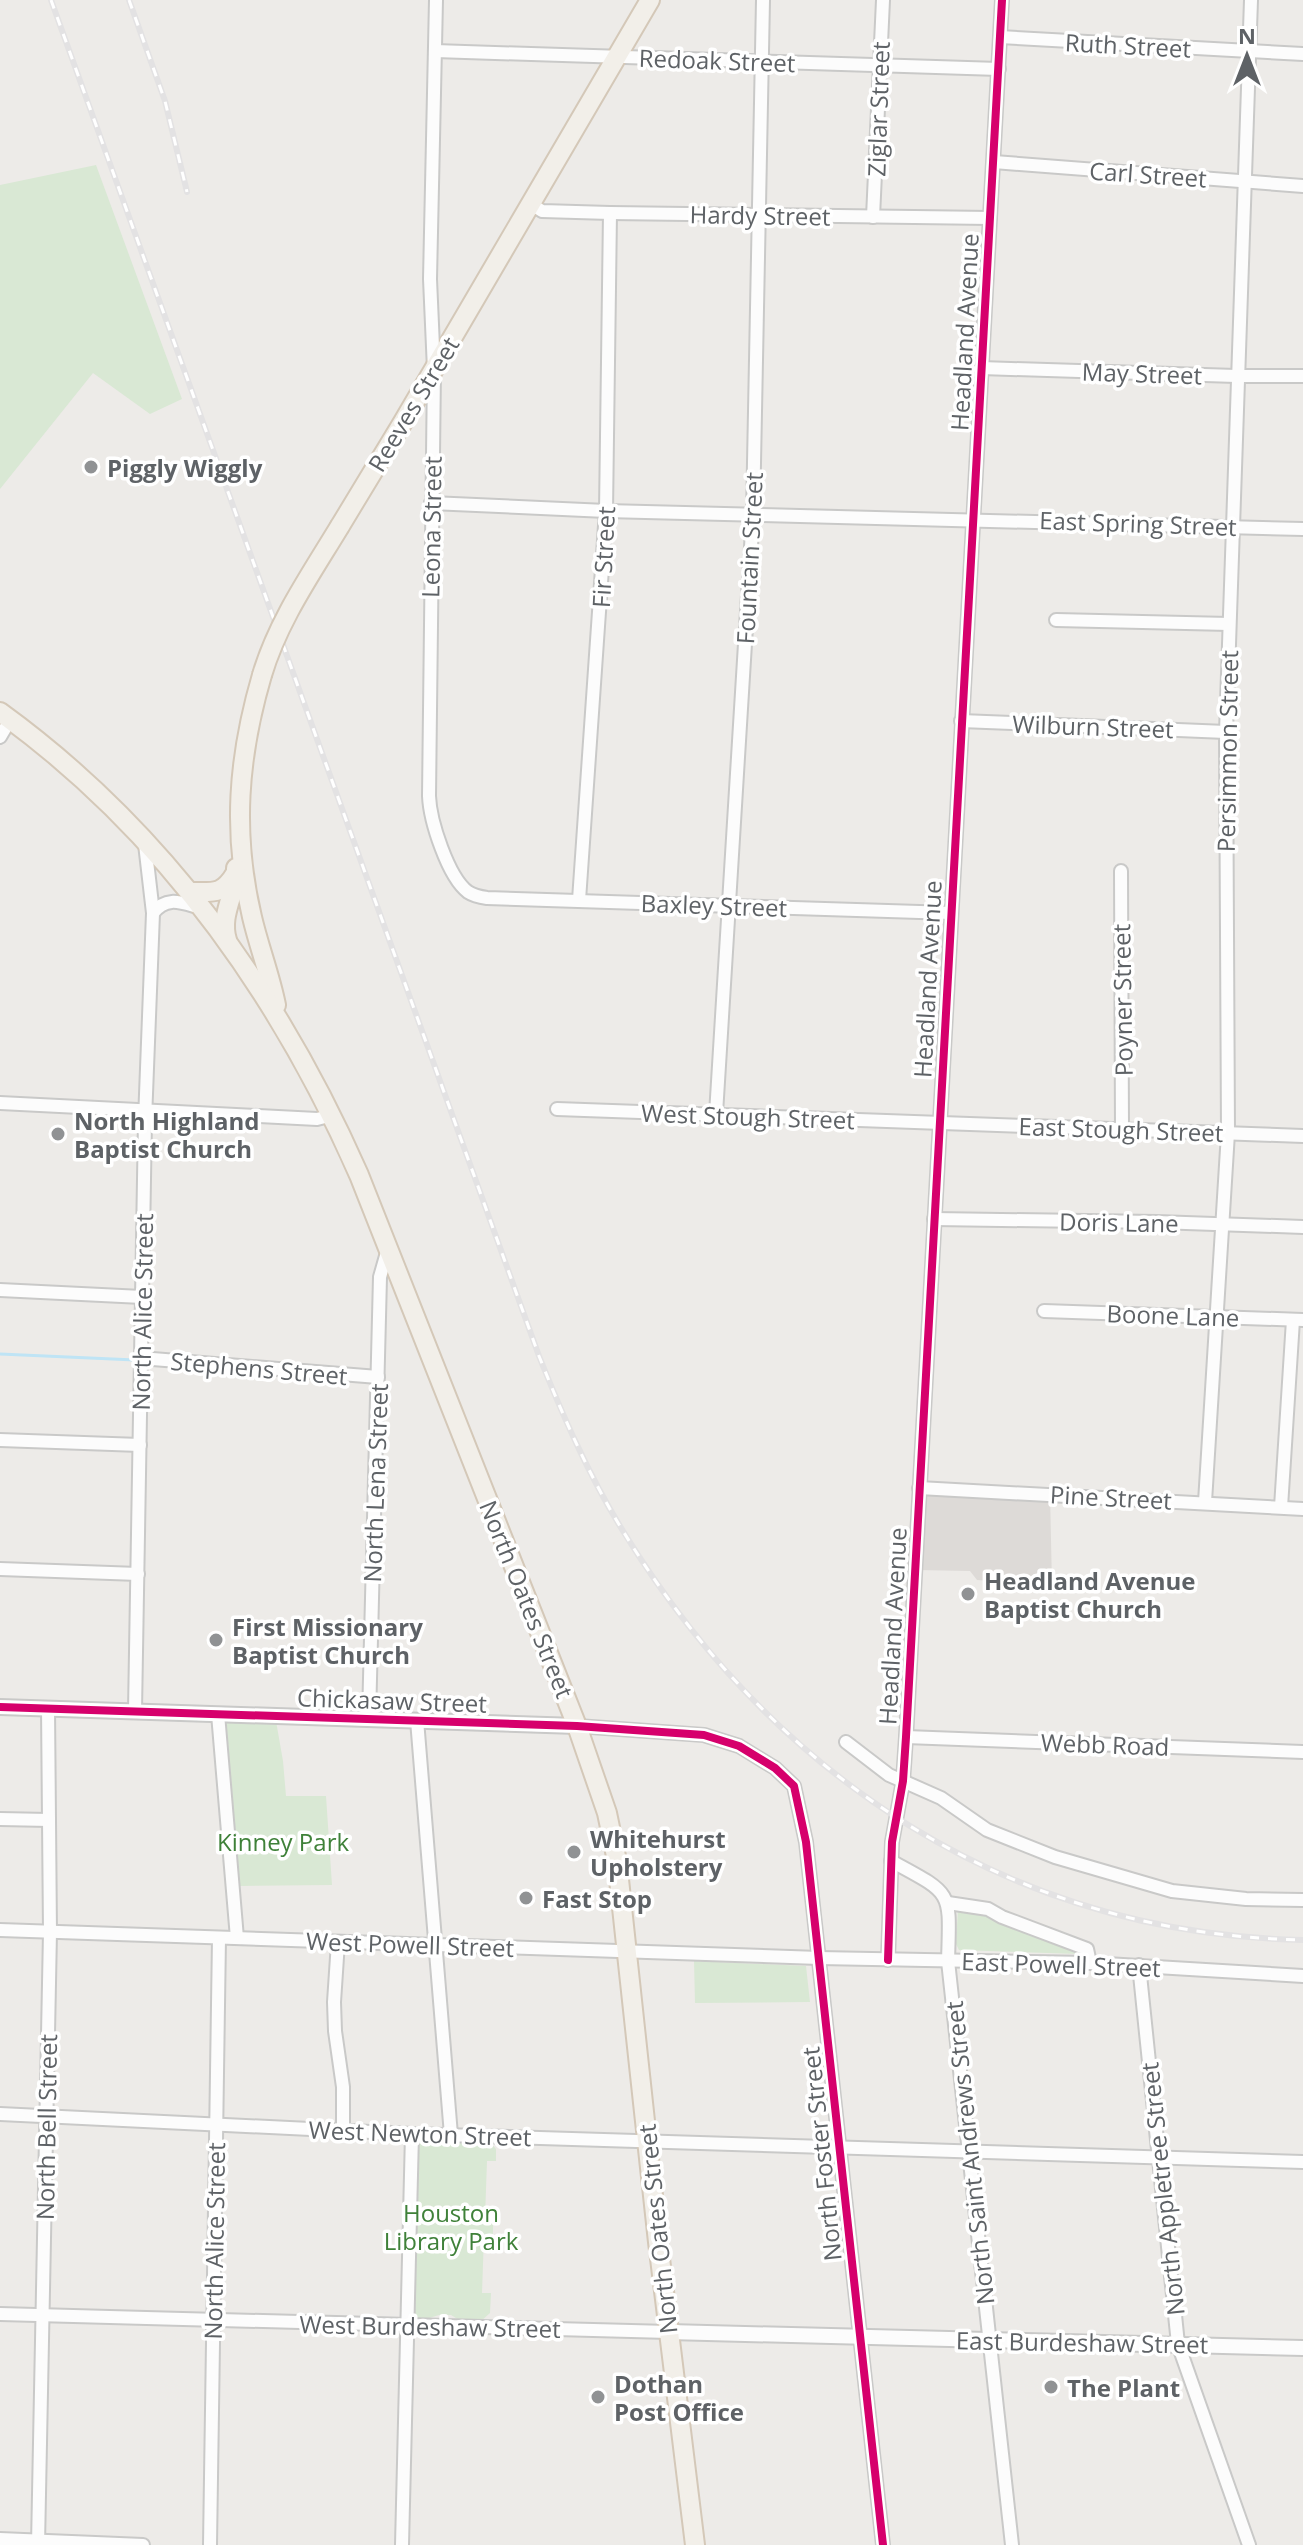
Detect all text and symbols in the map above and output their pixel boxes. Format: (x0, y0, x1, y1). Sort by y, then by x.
north arrow (1207, 16, 1287, 96)
text: N (1238, 20, 1256, 50)
street label: Ruth Street (1064, 25, 1192, 65)
street label: Redoak Street (638, 41, 796, 79)
street label: Ziglar Street (859, 41, 897, 177)
street label: Carl Street (1088, 153, 1208, 195)
street label: Hardy Street (689, 197, 831, 233)
street label: Headland Avenue (942, 232, 986, 432)
street label: Reeves Street (360, 330, 466, 478)
street label: May Street (1081, 354, 1203, 392)
place label: Piggly Wiggly (107, 451, 263, 484)
street label: Leona Street (413, 456, 449, 598)
marker: Piggly Wiggly (82, 458, 100, 476)
street label: Fountain Street (728, 471, 770, 645)
street label: East Spring Street (1039, 503, 1237, 543)
street label: Fir Street (584, 505, 622, 609)
street label: Persimmon Street (1209, 650, 1245, 852)
street label: Wilburn Street (1012, 707, 1174, 745)
street label: Headland Avenue (905, 879, 949, 1079)
street label: Baxley Street (640, 886, 788, 924)
street label: Poyner Street (1104, 924, 1140, 1076)
street label: West Stough Street (641, 1096, 855, 1136)
place label: North Highland Baptist Church (74, 1104, 260, 1165)
street label: East Stough Street (1018, 1109, 1224, 1149)
marker: North Highland Baptist Church (49, 1125, 67, 1143)
street label: Doris Lane (1059, 1204, 1179, 1240)
street label: North Alice Street (124, 1213, 160, 1411)
street label: Boone Lane (1106, 1296, 1240, 1334)
street label: Stephens Street (169, 1344, 349, 1392)
street label: North Lena Street (355, 1383, 395, 1583)
street label: Pine Street (1049, 1477, 1173, 1517)
street label: North Oates Street (472, 1495, 582, 1703)
street label: Headland Avenue (870, 1526, 914, 1726)
place label: Headland Avenue Baptist Church (984, 1564, 1195, 1625)
marker: Headland Avenue Baptist Church (959, 1585, 977, 1603)
place label: First Missionary Baptist Church (232, 1610, 423, 1671)
marker: First Missionary Baptist Church (207, 1631, 225, 1649)
street label: Chickasaw Street (296, 1680, 488, 1720)
street label: Webb Road (1040, 1725, 1170, 1763)
place label: Whitehurst Upholstery (590, 1822, 726, 1883)
park label: Kinney Park (217, 1825, 349, 1858)
marker: Whitehurst Upholstery (565, 1843, 583, 1861)
place label: Fast Stop (542, 1882, 652, 1915)
marker: Fast Stop (517, 1889, 535, 1907)
street label: West Powell Street (305, 1924, 515, 1964)
street label: East Powell Street (961, 1944, 1161, 1984)
street label: North Saint Andrews Street (937, 2000, 1001, 2306)
street label: North Bell Street (28, 2034, 64, 2220)
street label: North Foster Street (793, 2045, 849, 2263)
street label: North Appletree Street (1132, 2061, 1192, 2317)
street label: West Newton Street (308, 2113, 532, 2153)
street label: North Oates Street (630, 2123, 684, 2335)
street label: North Alice Street (196, 2142, 232, 2340)
park label: Houston Library Park (384, 2196, 519, 2257)
street label: West Burdeshaw Street (299, 2307, 561, 2345)
street label: East Burdeshaw Street (956, 2323, 1208, 2361)
place label: Dothan Post Office (614, 2367, 744, 2428)
place label: The Plant (1067, 2371, 1180, 2404)
marker: The Plant (1042, 2378, 1060, 2396)
marker: Dothan Post Office (589, 2388, 607, 2406)

